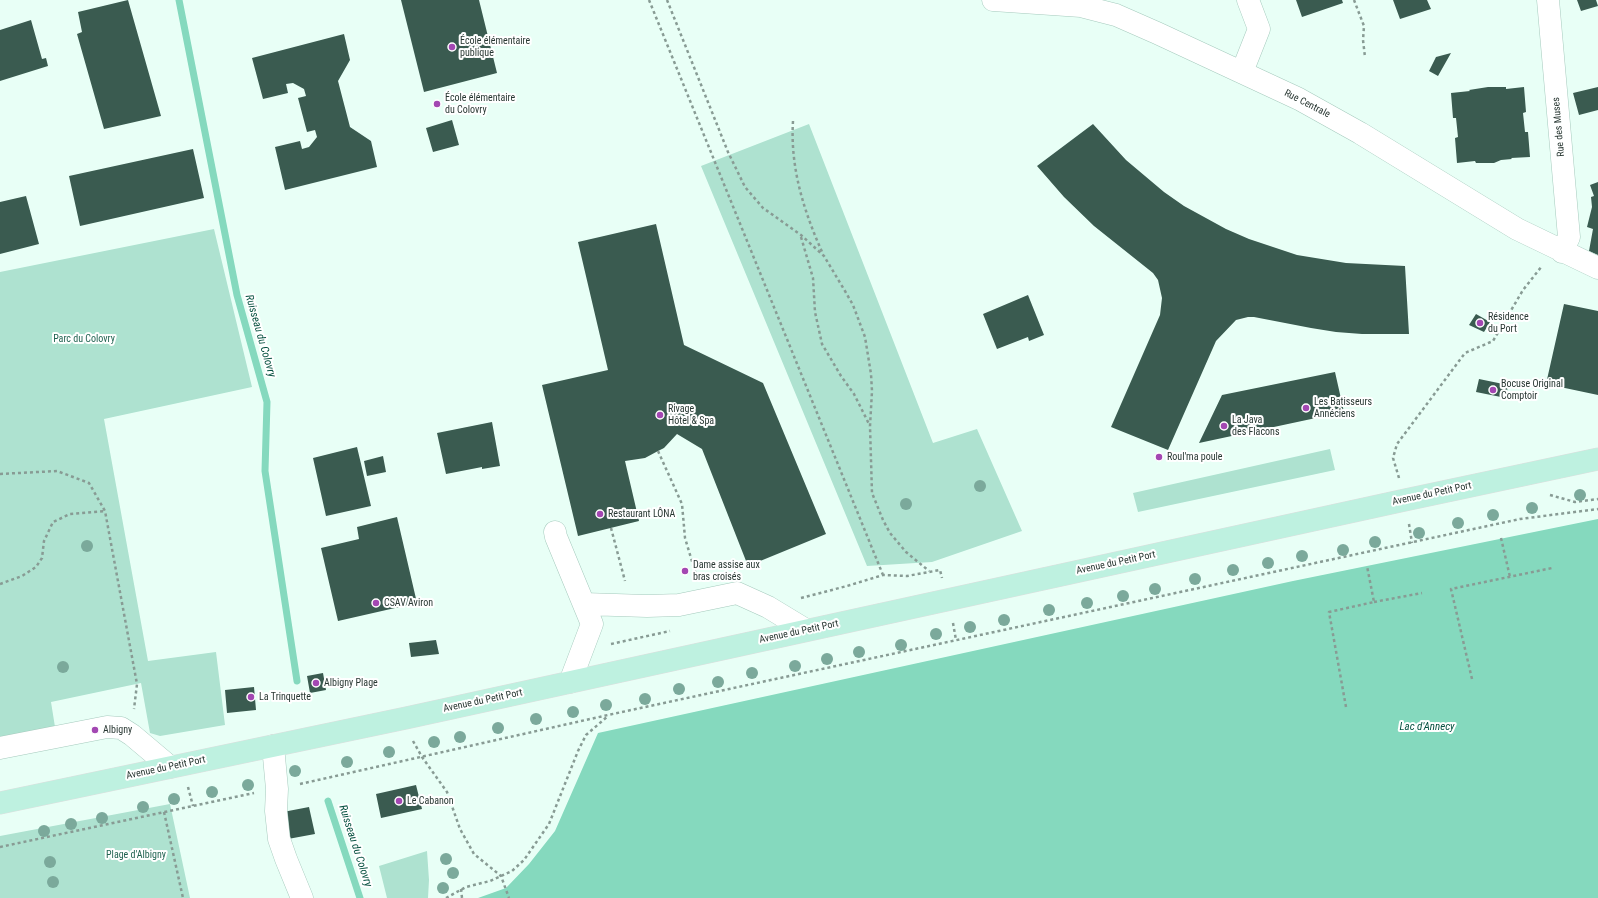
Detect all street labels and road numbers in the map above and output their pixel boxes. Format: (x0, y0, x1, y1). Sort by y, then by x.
street label: Rue Centrale (1282, 87, 1332, 121)
street label: Rue des Muses (1550, 97, 1568, 157)
street label: Avenue du Petit Port (1391, 480, 1473, 508)
street label: Avenue du Petit Port (1075, 549, 1157, 577)
street label: Avenue du Petit Port (758, 618, 840, 646)
street label: Avenue du Petit Port (442, 687, 524, 715)
street label: Avenue du Petit Port (125, 754, 207, 782)

